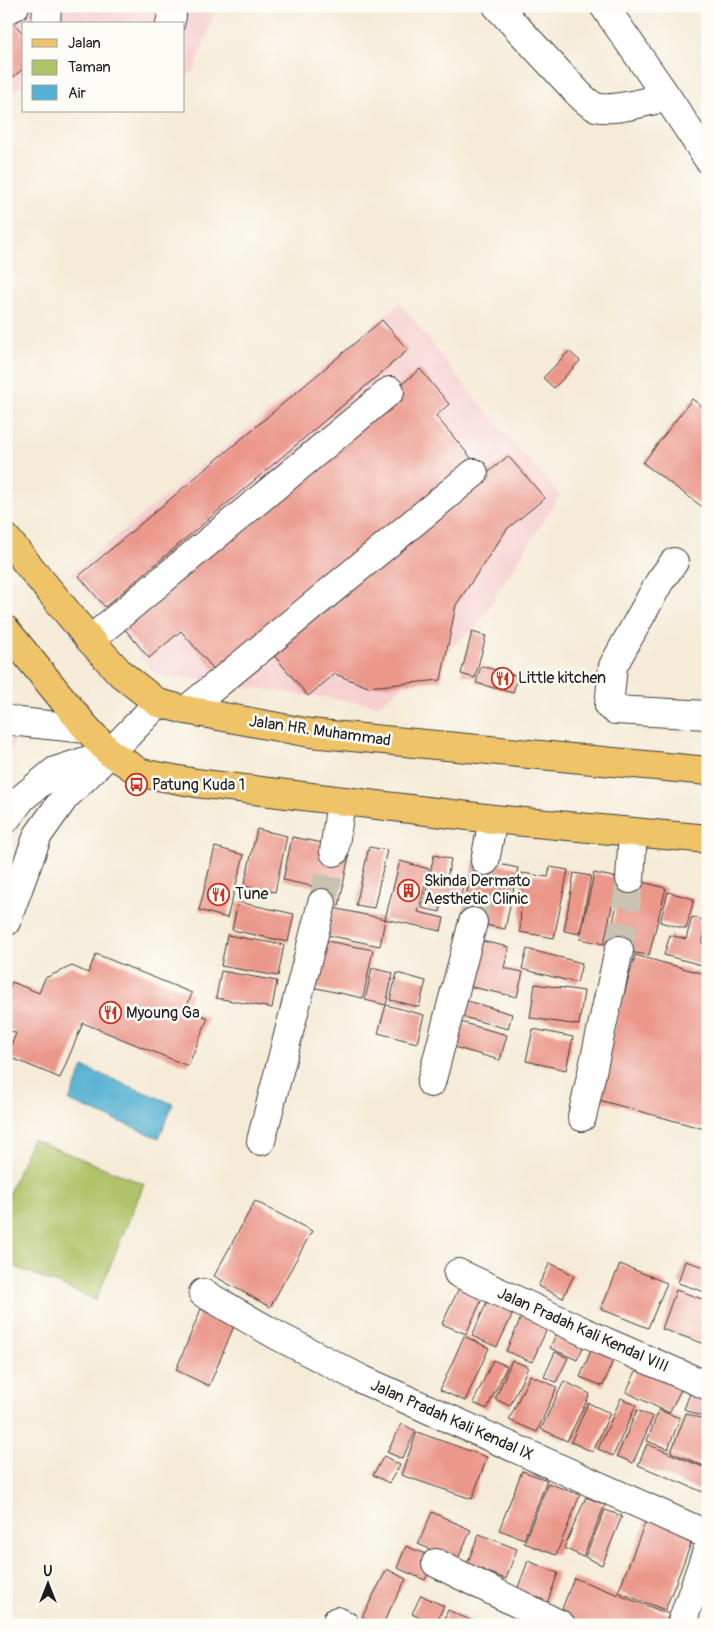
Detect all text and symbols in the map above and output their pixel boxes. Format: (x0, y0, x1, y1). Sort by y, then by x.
legend (22, 22, 185, 112)
text: Jalan (68, 34, 101, 53)
text: Taman (68, 58, 111, 77)
text: Air (68, 84, 86, 103)
restaurant icon: Little kitchen (490, 666, 514, 690)
place label: Little kitchen (518, 668, 606, 688)
street label: Jalan HR. Muhammad (248, 711, 392, 751)
bus stop icon: Patung Kuda 1 (124, 773, 148, 797)
place label: Patung Kuda 1 (152, 775, 245, 795)
place label: Skinda Dermato Aesthetic Clinic (424, 871, 531, 909)
building icon: Skinda Dermato Aesthetic Clinic (396, 878, 420, 902)
restaurant icon: Tune (207, 882, 231, 906)
place label: Tune (235, 884, 269, 904)
restaurant icon: Myoung Ga (98, 1001, 122, 1025)
place label: Myoung Ga (126, 1003, 200, 1023)
street label: Jalan Pradah Kali Kendal VIII (494, 1283, 672, 1377)
street label: Jalan Pradah Kali Kendal IX (368, 1375, 536, 1465)
north arrow (22, 1558, 72, 1608)
text: U (43, 1563, 53, 1580)

